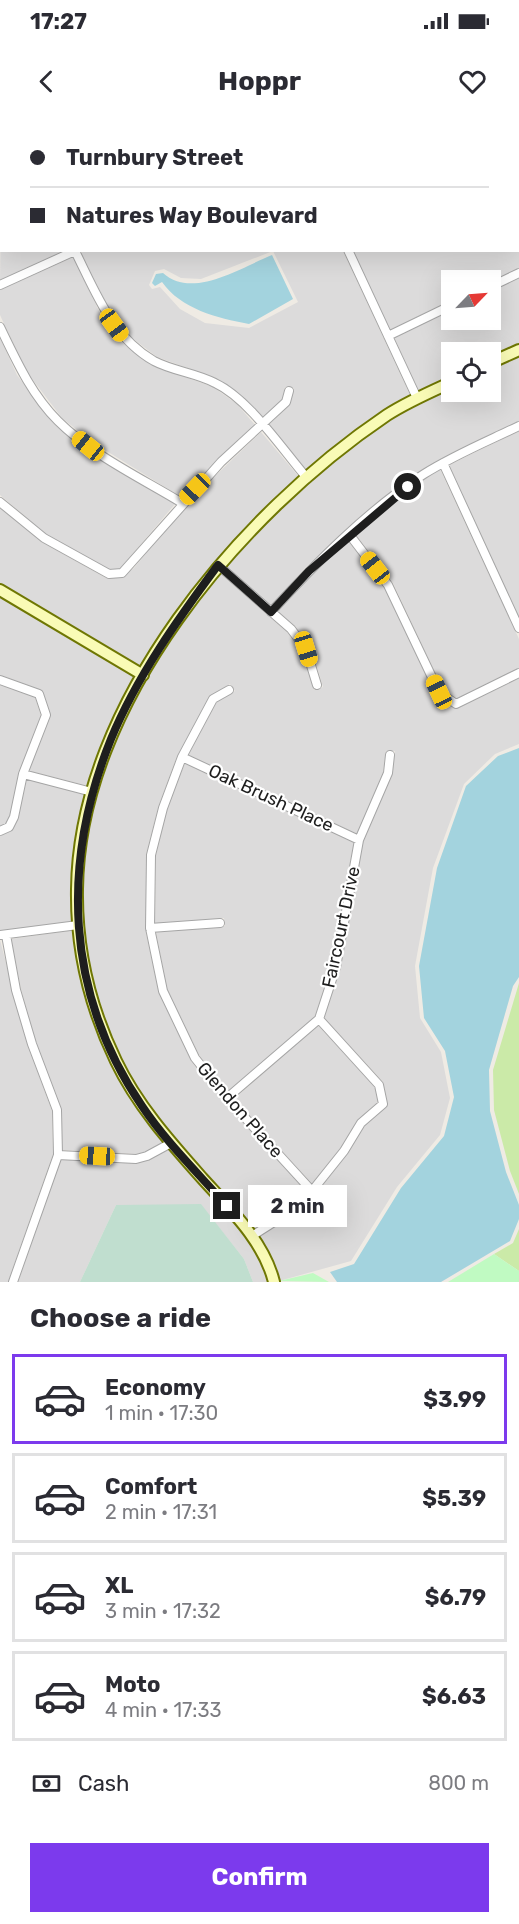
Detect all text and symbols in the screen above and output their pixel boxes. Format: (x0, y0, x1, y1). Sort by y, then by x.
text: 17:27 (30, 8, 87, 35)
icon: back (30, 65, 63, 98)
text: Hoppr (218, 65, 301, 97)
icon: heart (456, 65, 489, 98)
text: Turnbury Street (66, 144, 243, 171)
text: Natures Way Boulevard (66, 202, 318, 229)
north arrow (441, 270, 501, 330)
map controls (441, 270, 501, 402)
car (96, 305, 132, 345)
button: locate (441, 342, 501, 402)
car (68, 428, 108, 464)
car (176, 470, 214, 508)
route start (394, 473, 421, 500)
car (357, 548, 393, 588)
car (292, 629, 320, 669)
car (423, 672, 455, 712)
street label: Oak Brush Place (205, 759, 337, 837)
street label: Faircourt Drive (317, 864, 365, 990)
street label: Glendon Place (192, 1058, 288, 1162)
car (79, 1146, 115, 1166)
callout: 2 min (248, 1185, 347, 1227)
route end (213, 1192, 240, 1219)
text: 2 min (270, 1194, 325, 1218)
text: Choose a ride (30, 1302, 211, 1334)
icon: car (33, 1372, 87, 1426)
text: Economy (105, 1374, 206, 1401)
text: $3.99 (423, 1386, 486, 1413)
text: 1 min · 17:30 (105, 1401, 218, 1425)
icon: car (33, 1471, 87, 1525)
text: Comfort (105, 1473, 197, 1500)
text: $5.39 (422, 1485, 486, 1512)
text: 2 min · 17:31 (105, 1500, 217, 1524)
icon: car (33, 1570, 87, 1624)
text: XL (105, 1572, 133, 1599)
text: $6.79 (425, 1584, 486, 1611)
text: 3 min · 17:32 (105, 1599, 221, 1623)
icon: car (33, 1669, 87, 1723)
text: Moto (105, 1671, 160, 1698)
text: $6.63 (422, 1683, 486, 1710)
text: 4 min · 17:33 (105, 1698, 221, 1722)
icon: cash (30, 1767, 63, 1800)
text: Cash (78, 1770, 129, 1797)
text: 800 m (428, 1771, 489, 1795)
button: Confirm (30, 1843, 489, 1912)

